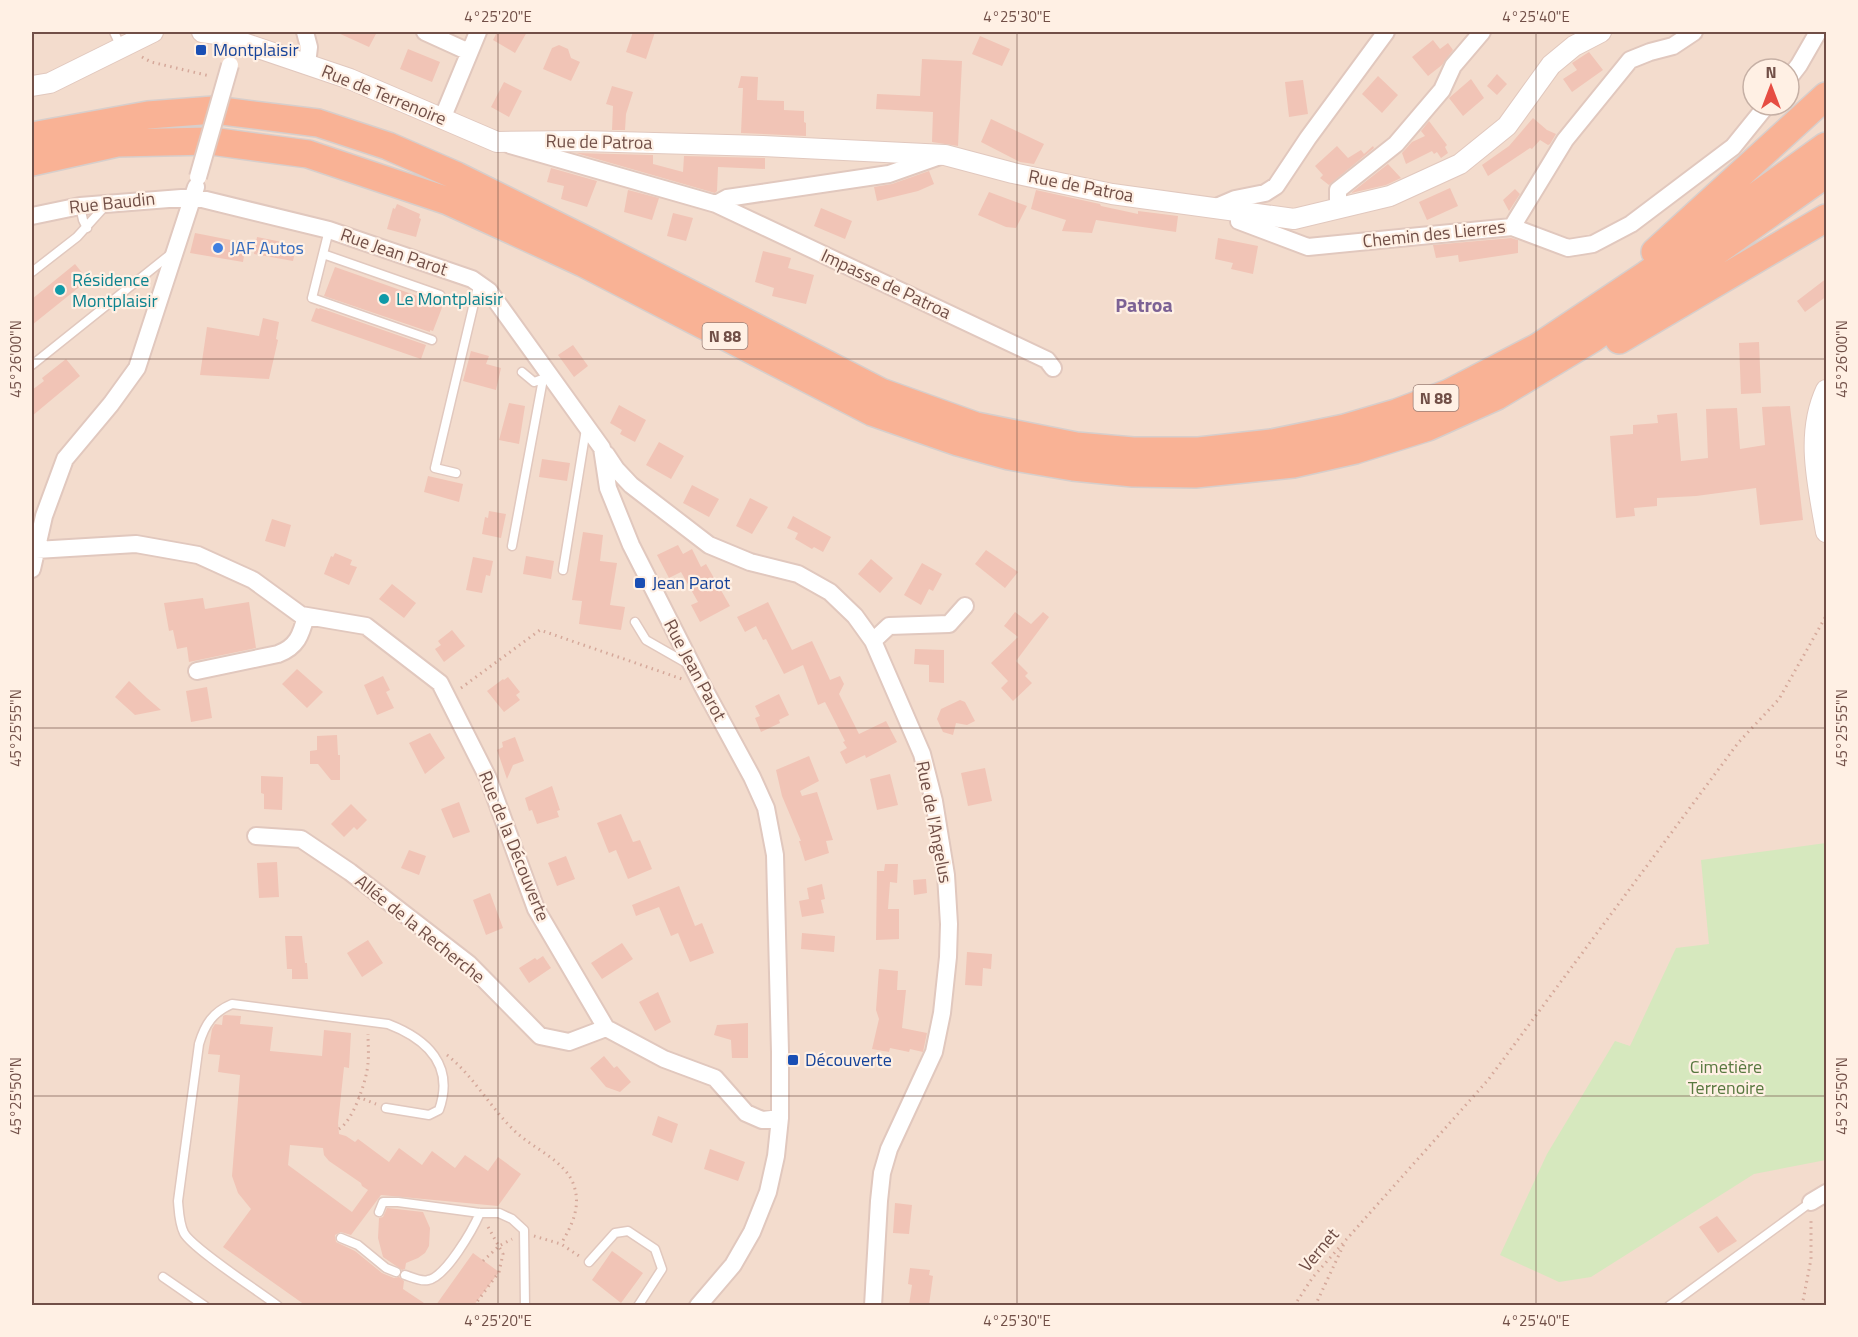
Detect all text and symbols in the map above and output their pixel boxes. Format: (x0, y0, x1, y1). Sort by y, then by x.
text: 4°25'20"E (464, 5, 532, 28)
text: 4°25'30"E (983, 5, 1051, 28)
text: 4°25'40"E (1502, 5, 1570, 28)
place label: Montplaisir (213, 36, 299, 63)
marker: Montplaisir (194, 43, 208, 57)
street label: Rue de Terrenoire (318, 57, 451, 132)
north arrow (1741, 57, 1801, 117)
text: N (1765, 60, 1777, 84)
street label: Rue de Patroa (545, 127, 653, 156)
street label: Rue de Patroa (1026, 162, 1136, 209)
street label: Rue Baudin (68, 185, 156, 220)
street label: Chemin des Lierres (1361, 213, 1507, 254)
street label: Rue Jean Parot (337, 221, 452, 283)
place label: JAF Autos (230, 234, 304, 261)
marker: JAF Autos (211, 241, 225, 255)
street label: Impasse de Patroa (817, 242, 956, 326)
place label: Résidence Montplaisir (72, 266, 158, 314)
marker: Résidence Montplaisir (53, 283, 67, 297)
place label: Le Montplaisir (396, 285, 503, 312)
district label: Patroa (1115, 289, 1173, 320)
marker: Le Montplaisir (377, 292, 391, 306)
text: 45°26'00"N (4, 320, 27, 398)
text: 45°26'00"N (1830, 320, 1853, 398)
road number: N 88 (702, 323, 748, 349)
road number: N 88 (1414, 385, 1458, 411)
place label: Jean Parot (652, 569, 731, 596)
marker: Jean Parot (633, 576, 647, 590)
street label: Rue Jean Parot (657, 614, 734, 726)
text: 45°25'55"N (4, 689, 27, 767)
text: 45°25'55"N (1830, 689, 1853, 767)
street label: Rue de l'Angelus (909, 758, 960, 885)
street label: Rue de la Découverte (472, 767, 557, 925)
street label: Allée de la Recherche (350, 868, 491, 990)
place label: Découverte (805, 1046, 892, 1073)
marker: Découverte (786, 1053, 800, 1067)
park label: Cimetière Terrenoire (1688, 1053, 1764, 1101)
text: 45°25'50"N (4, 1057, 27, 1135)
text: 45°25'50"N (1830, 1057, 1853, 1135)
street label: Vernet (1292, 1221, 1346, 1278)
text: 4°25'20"E (464, 1309, 532, 1332)
text: 4°25'30"E (983, 1309, 1051, 1332)
text: 4°25'40"E (1502, 1309, 1570, 1332)

